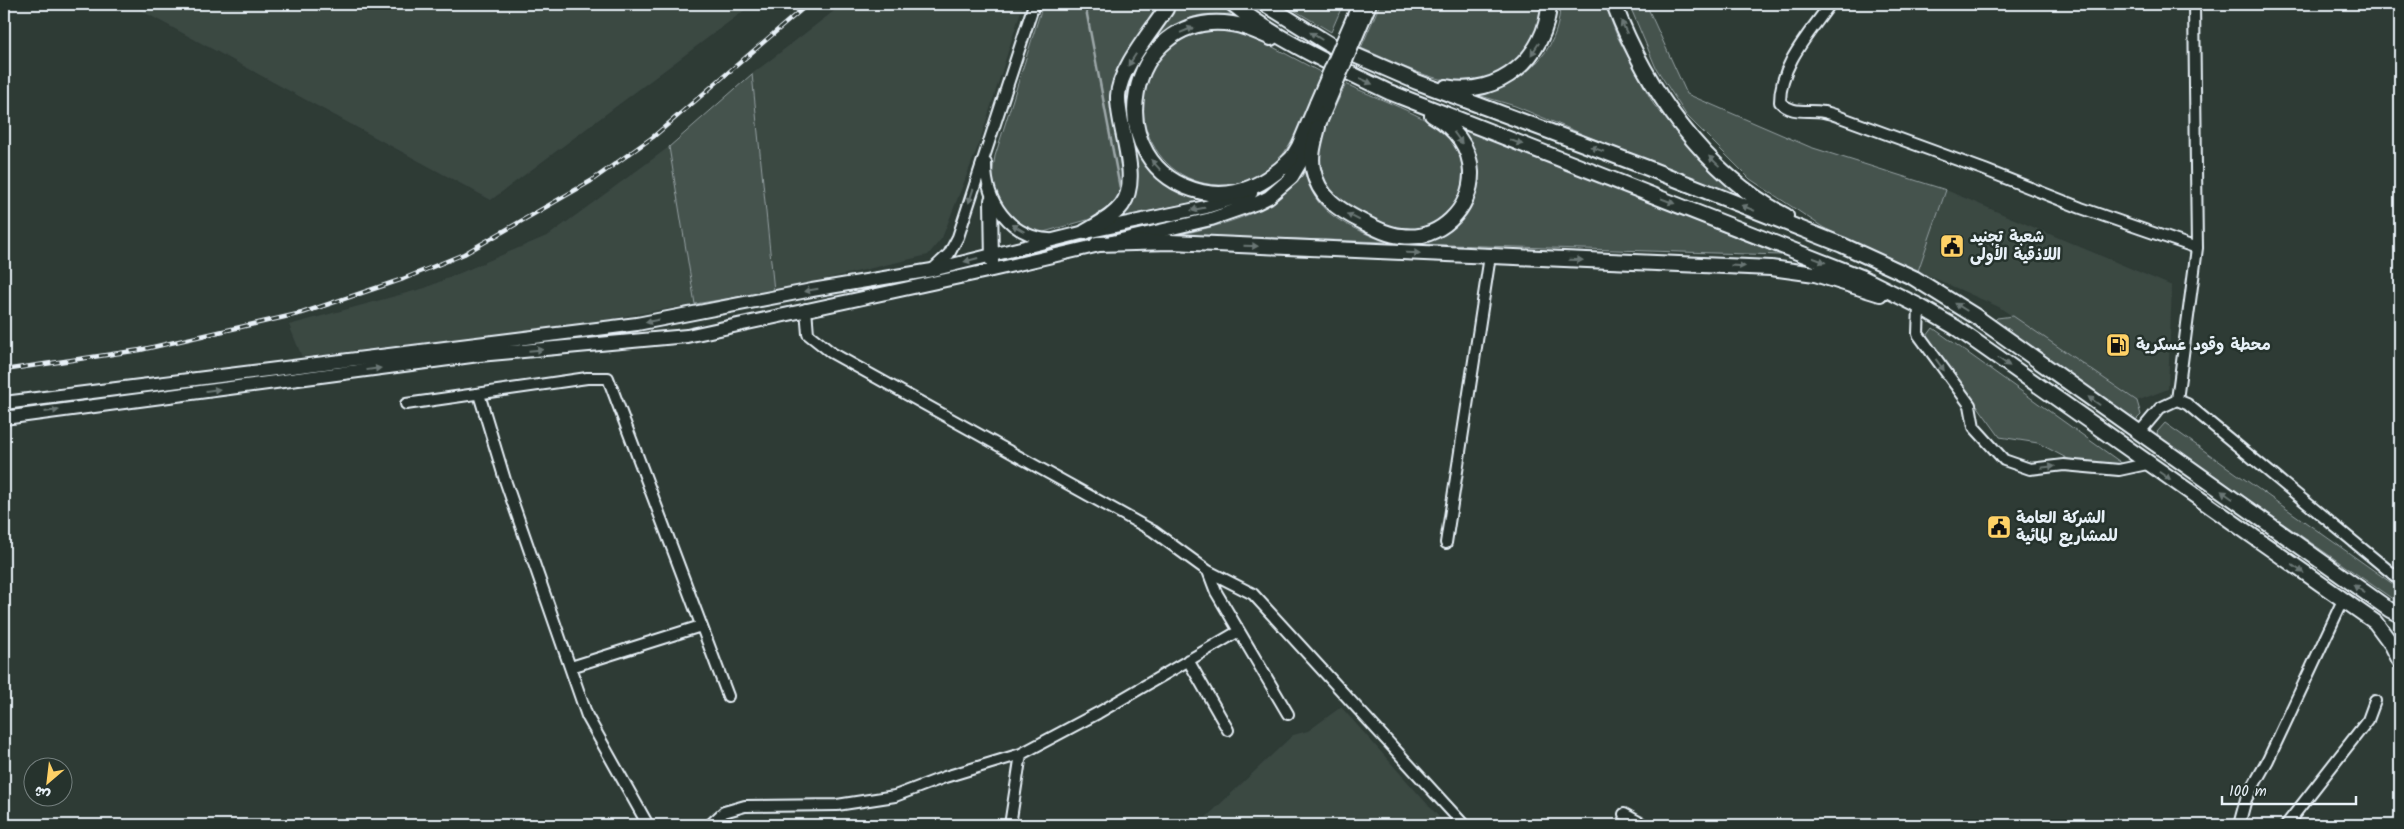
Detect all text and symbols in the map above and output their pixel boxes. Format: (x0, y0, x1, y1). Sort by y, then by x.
one-way arrow (1620, 20, 1628, 35)
one-way arrow (1180, 26, 1195, 34)
one-way arrow (1310, 31, 1323, 41)
one-way arrow (1530, 43, 1540, 56)
one-way arrow (1128, 53, 1137, 67)
one-way arrow (1359, 77, 1373, 85)
one-way arrow (1453, 131, 1463, 145)
one-way arrow (1509, 138, 1524, 146)
one-way arrow (1589, 145, 1604, 152)
one-way arrow (1709, 155, 1721, 167)
one-way arrow (1150, 159, 1162, 171)
one-way arrow (967, 189, 975, 204)
one-way arrow (1661, 197, 1676, 205)
one-way arrow (1740, 204, 1755, 212)
one-way arrow (1190, 205, 1205, 213)
one-way arrow (1346, 213, 1360, 221)
one-way arrow (1011, 224, 1024, 233)
place label: شعبة تجنيد اللاذقية الأولى (1970, 225, 2061, 268)
public building icon: شعبة تجنيد اللاذقية الأولى (1939, 233, 1965, 259)
one-way arrow (1243, 242, 1259, 250)
one-way arrow (1406, 249, 1422, 257)
one-way arrow (963, 256, 978, 264)
one-way arrow (1568, 256, 1584, 264)
one-way arrow (1812, 256, 1827, 264)
one-way arrow (1730, 263, 1746, 271)
one-way arrow (804, 286, 819, 294)
one-way arrow (1955, 303, 1968, 312)
one-way arrow (643, 318, 659, 326)
fuel station icon: محطة وقود عسكرية (2105, 332, 2131, 358)
place label: محطة وقود عسكرية (2136, 333, 2271, 358)
one-way arrow (528, 346, 544, 354)
one-way arrow (1997, 357, 2010, 367)
one-way arrow (1935, 358, 1946, 371)
one-way arrow (367, 365, 383, 373)
one-way arrow (206, 386, 222, 394)
one-way arrow (2087, 396, 2101, 406)
one-way arrow (44, 407, 60, 415)
one-way arrow (2040, 463, 2056, 471)
one-way arrow (2158, 471, 2171, 481)
one-way arrow (2220, 490, 2234, 500)
place label: الشركة العامة للمشاريع المائية (2016, 506, 2118, 549)
public building icon: الشركة العامة للمشاريع المائية (1986, 514, 2012, 540)
one-way arrow (2291, 564, 2305, 574)
one-way arrow (2352, 584, 2366, 594)
north arrow (22, 756, 72, 806)
scale bar (2222, 774, 2355, 806)
text: ش (30, 779, 54, 806)
text: 100 m (2229, 780, 2267, 804)

